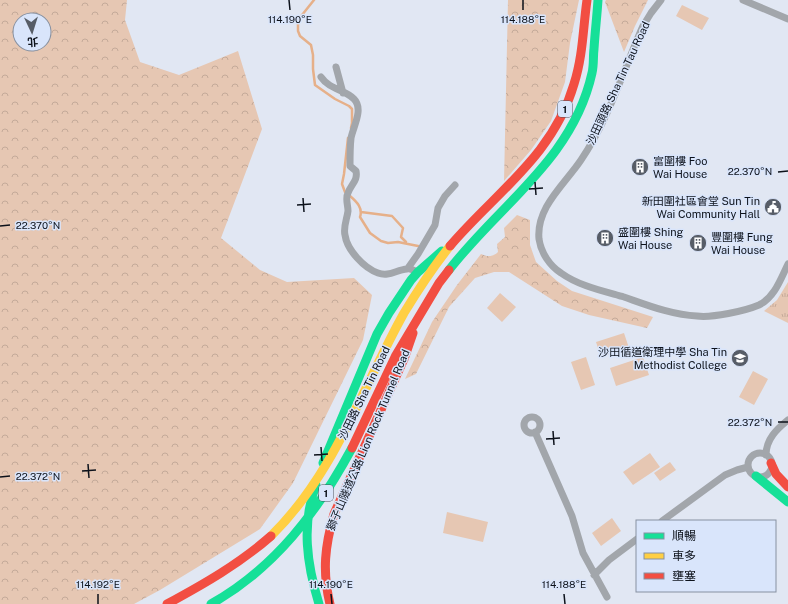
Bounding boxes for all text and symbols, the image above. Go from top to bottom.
north arrow [12,12,52,52]
text: 114.190°E [268,13,312,25]
text: 114.188°E [501,13,545,25]
street label: 沙田頭路 Sha Tin Tau Road [584,19,652,147]
text: 北 [27,36,39,48]
road number: 1 [558,101,572,117]
place label: 富圍樓 Foo Wai House [653,155,707,180]
building icon: 富圍樓 Foo Wai House [630,157,650,177]
text: 22.370°N [728,165,772,177]
place label: 新田圍社區會堂 Sun Tin Wai Community Hall [642,195,760,220]
public building icon: 新田圍社區會堂 Sun Tin Wai Community Hall [763,197,783,217]
text: 22.370°N [16,219,60,231]
place label: 盛圍樓 Shing Wai House [618,226,684,251]
building icon: 盛圍樓 Shing Wai House [595,228,615,248]
place label: 豐圍樓 Fung Wai House [711,231,773,256]
building icon: 豐圍樓 Fung Wai House [688,233,708,253]
street label: 沙田路 Sha Tin Road [336,344,392,442]
place label: 沙田循道衛理中學 Sha Tin Methodist College [598,346,727,371]
street label: 獅子山隧道公路 Lion Rock Tunnel Road [324,348,412,532]
school or university icon: 沙田循道衛理中學 Sha Tin Methodist College [730,348,750,368]
text: 22.372°N [728,416,772,428]
text: 22.372°N [16,470,60,482]
road number: 1 [319,485,333,501]
legend [636,520,776,592]
text: 順暢 [672,529,696,543]
text: 車多 [672,549,696,563]
text: 壅塞 [672,569,696,583]
text: 114.192°E [76,578,120,590]
text: 114.190°E [309,578,353,590]
text: 114.188°E [542,578,586,590]

